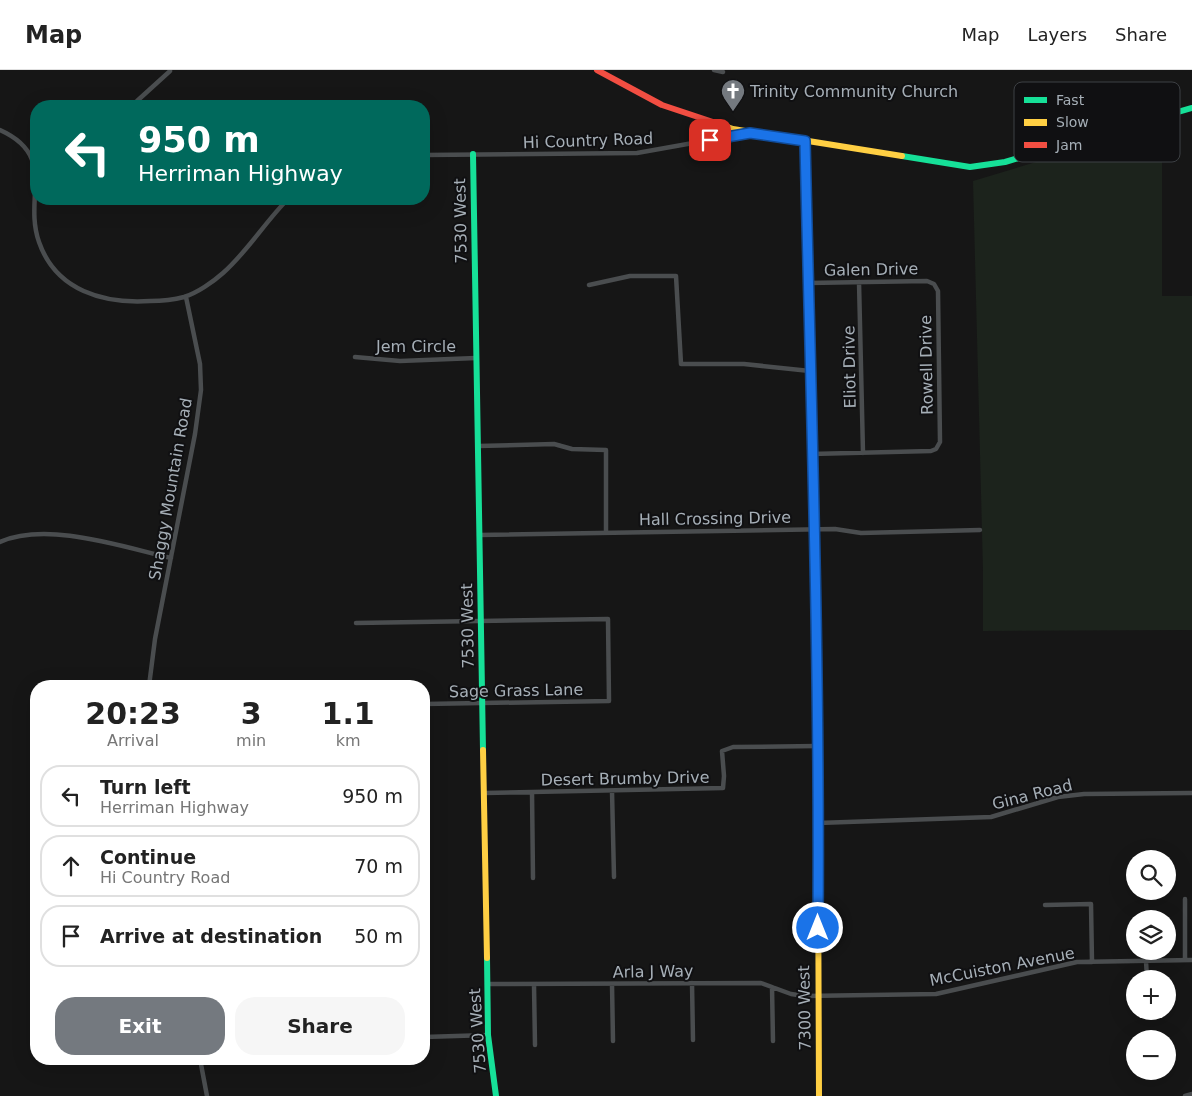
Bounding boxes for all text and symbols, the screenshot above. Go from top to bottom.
text: Map [25,21,82,49]
text: Map [961,24,999,45]
text: Layers [1027,24,1087,45]
text: Share [1115,24,1167,45]
church icon: Trinity Community Church [720,78,746,112]
place label: Trinity Community Church [749,82,958,101]
legend [1014,82,1180,162]
text: Fast [1056,92,1085,108]
text: Slow [1056,114,1089,130]
pin [689,119,731,161]
icon: left [55,120,120,185]
text: 950 m [138,120,260,160]
icon: arrive [696,126,724,154]
street label: Hi Country Road [523,129,653,152]
text: Jam [1055,137,1082,153]
text: Herriman Highway [138,161,343,186]
street label: 7530 West [450,178,471,264]
street label: Galen Drive [824,259,918,280]
street label: Rowell Drive [916,315,937,415]
street label: Eliot Drive [839,325,860,409]
street label: Jem Circle [375,337,456,356]
street label: Shaggy Mountain Road [145,396,196,582]
street label: Hall Crossing Drive [639,508,791,529]
street label: 7530 West [457,583,478,669]
street label: Sage Grass Lane [449,680,583,701]
text: 20:23 [85,696,181,731]
text: 3 [241,696,262,731]
text: 1.1 [322,696,375,731]
text: Arrival [107,731,159,750]
text: min [236,731,266,750]
text: km [336,731,361,750]
street label: Desert Brumby Drive [540,768,710,789]
street label: Gina Road [990,775,1074,814]
text: Turn left [100,776,191,798]
icon: left [57,782,85,810]
text: 950 m [342,785,403,807]
text: Herriman Highway [100,798,249,817]
text: Continue [100,846,196,868]
map controls [1126,850,1176,1080]
button: search [1126,850,1176,900]
icon: ahead [57,852,85,880]
text: 70 m [354,855,403,877]
text: Hi Country Road [100,868,230,887]
position arrow [791,901,843,953]
button: layers [1126,910,1176,960]
icon: arrive [57,922,85,950]
text: Arrive at destination [100,925,322,947]
text: 50 m [354,925,403,947]
street label: McCuiston Avenue [928,943,1076,990]
street label: Arla J Way [612,961,694,982]
street label: 7300 West [794,965,815,1051]
button: + [1126,970,1176,1020]
street label: 7530 West [465,988,490,1074]
button: Exit [55,997,225,1055]
button: Share [235,997,405,1055]
button: − [1126,1030,1176,1080]

